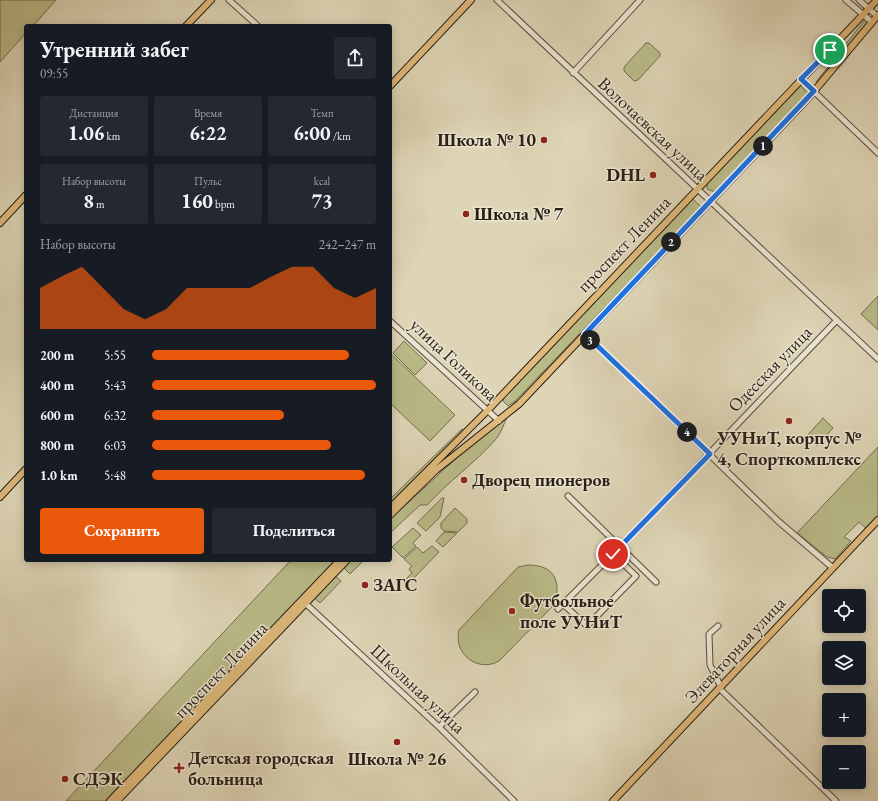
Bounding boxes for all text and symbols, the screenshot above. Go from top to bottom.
pin [813,33,847,67]
text: Утренний забег [40,35,189,64]
button: share [334,37,376,79]
icon: arrive [819,39,841,61]
text: 09:55 [40,65,68,82]
street label: Волочаевская улица [593,72,714,186]
text: Дистанция [69,106,119,120]
text: Время [194,106,222,120]
text: Темп [311,106,333,120]
text: 1.06 [68,120,104,146]
text: 6:22 [189,120,227,146]
text: 6:00 [293,120,331,146]
place label: Школа № 10 [437,128,536,151]
text: km [104,129,120,143]
text: /km [331,129,351,143]
marker: Школа № 10 [539,135,549,145]
pin: 1 [753,136,773,156]
text: 1 [760,139,766,153]
place label: DHL [606,163,645,186]
marker: DHL [648,170,658,180]
text: Набор высоты [62,174,126,188]
text: Пульс [194,174,222,188]
text: kcal [314,174,330,188]
text: 8 [83,188,94,214]
text: 160 [181,188,213,214]
text: 73 [311,188,333,214]
street label: проспект Ленина [572,190,676,297]
text: m [94,197,105,211]
text: bpm [213,197,235,211]
place label: Школа № 7 [474,202,564,225]
marker: Школа № 7 [461,209,471,219]
pin: 2 [661,232,681,252]
text: 2 [668,235,674,249]
text: Набор высоты [40,236,116,253]
text: 242–247 m [319,236,376,253]
street label: улица Голикова [406,313,504,407]
street label: Одесская улица [723,320,817,417]
pin: 3 [580,330,600,350]
text: 3 [587,333,593,347]
text: 200 m [40,347,74,364]
text: 5:55 [104,347,126,364]
text: 400 m [40,377,74,394]
text: 5:43 [104,377,126,394]
text: 600 m [40,407,74,424]
text: 6:32 [104,407,126,424]
marker: УУНиТ, корпус № 4, Спорткомплекс [784,416,794,426]
pin: 4 [677,422,697,442]
text: 4 [684,425,690,439]
place label: УУНиТ, корпус № 4, Спорткомплекс [716,426,861,470]
text: 800 m [40,437,74,454]
text: 6:03 [104,437,126,454]
text: 1.0 km [40,467,78,484]
text: 5:48 [104,467,126,484]
place label: Дворец пионеров [472,468,611,491]
marker: Дворец пионеров [459,475,469,485]
button: Сохранить [40,508,204,554]
button: Поделиться [212,508,376,554]
pin [596,537,630,571]
icon: check [602,543,624,565]
place label: ЗАГС [373,573,417,596]
marker: ЗАГС [360,580,370,590]
place label: Футбольное поле УУНиТ [520,589,623,633]
map controls [822,589,866,789]
button: locate [822,589,866,633]
street label: Элеваторная улица [679,591,791,708]
marker: Футбольное поле УУНиТ [507,606,517,616]
street label: проспект Ленина [169,616,273,723]
street label: Школьная улица [366,639,471,739]
button: layers [822,641,866,685]
button: + [822,693,866,737]
marker: Школа № 26 [392,737,402,747]
button: − [822,745,866,789]
place label: Детская городская больница [188,746,334,790]
place label: Школа № 26 [348,747,447,770]
marker: Детская городская больница [173,762,185,774]
place label: СДЭК [73,767,123,790]
marker: СДЭК [60,774,70,784]

